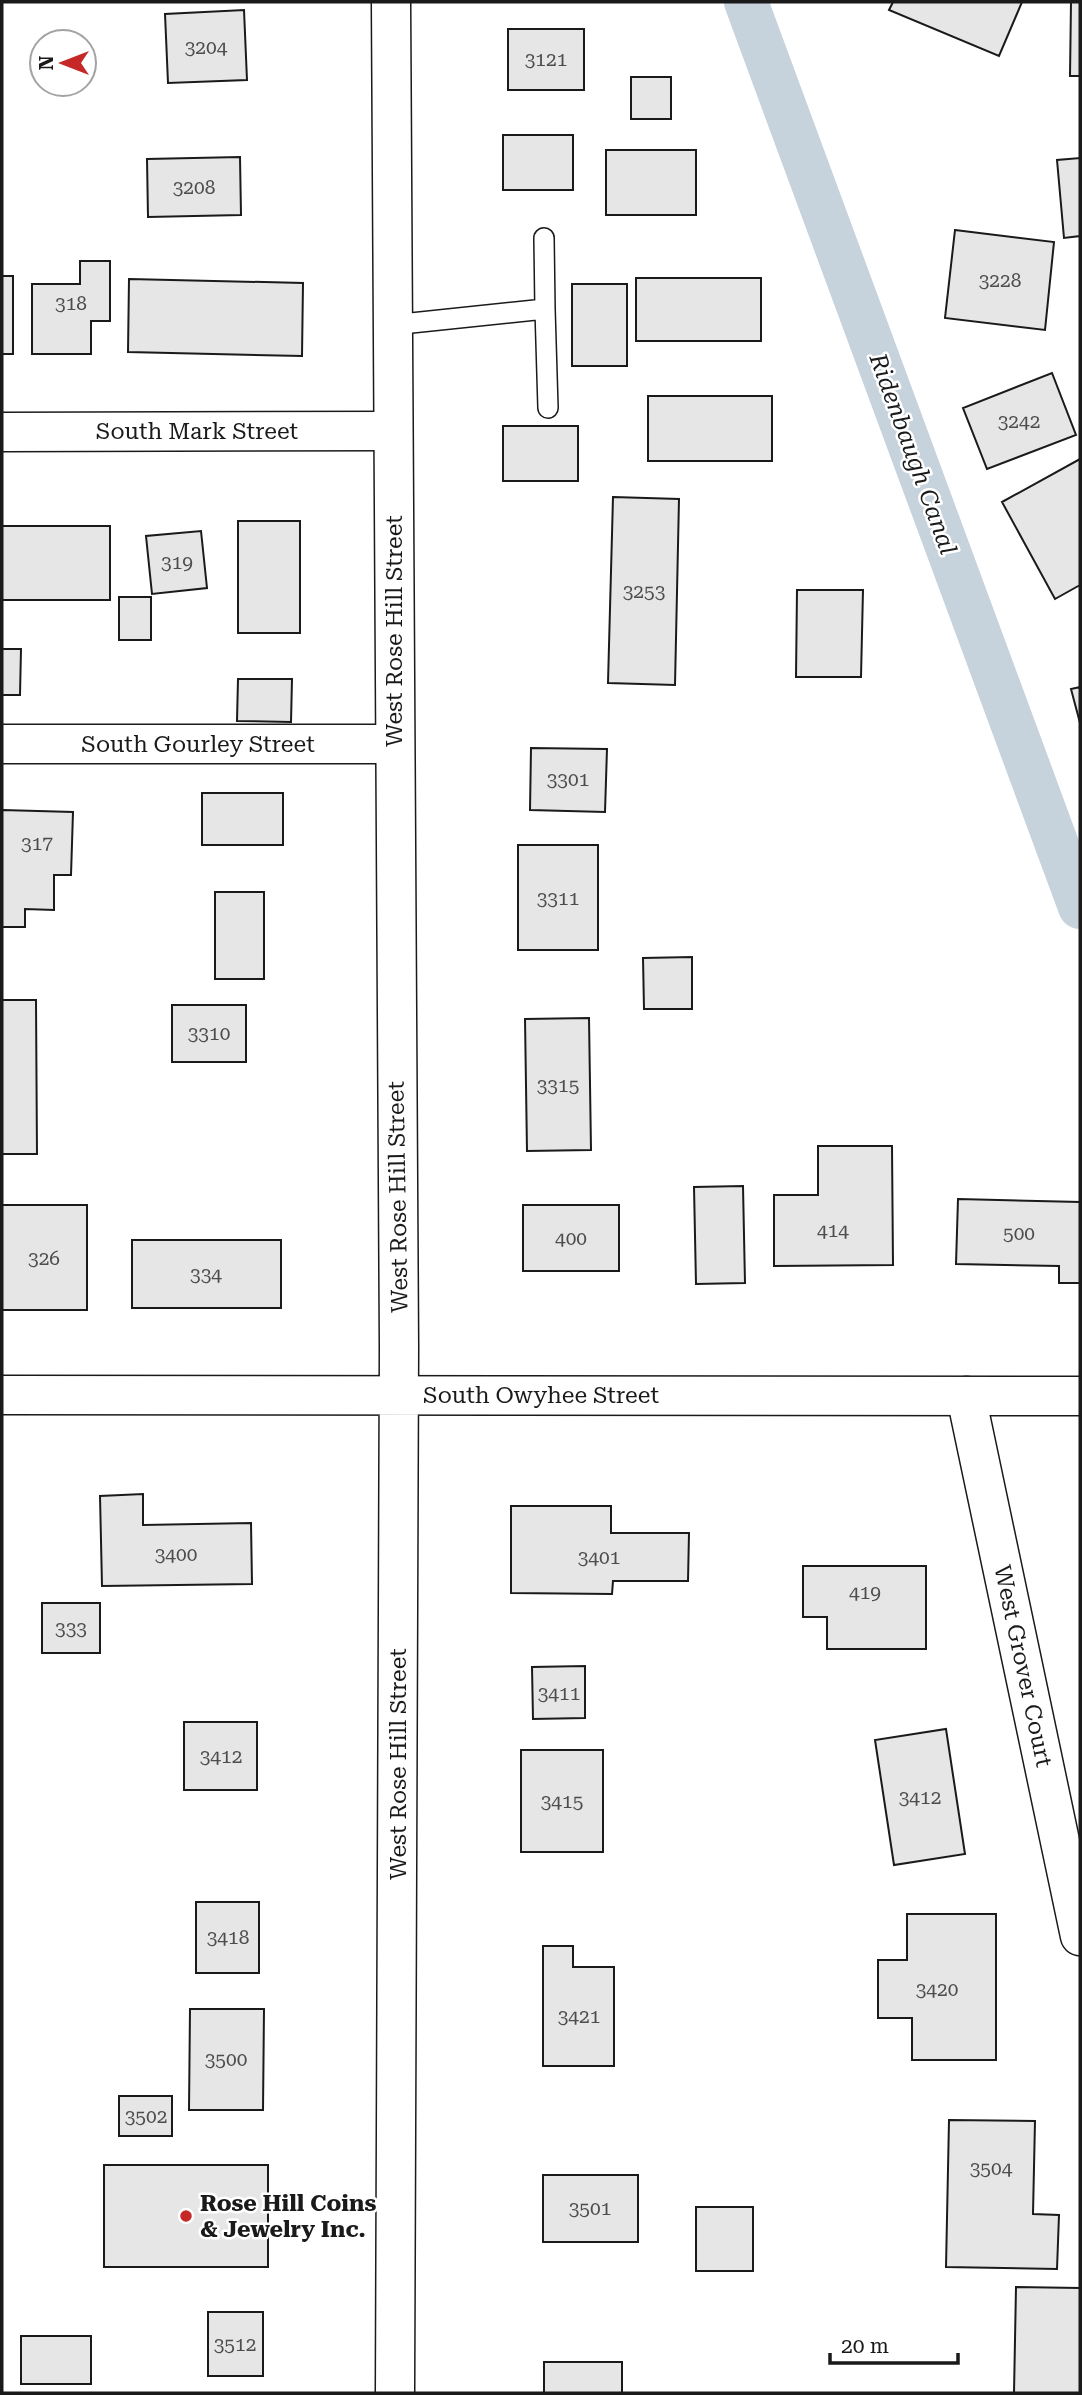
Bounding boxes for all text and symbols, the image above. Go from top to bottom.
north arrow [28,28,98,98]
house number: 3204 [185,36,228,59]
house number: 3121 [525,48,567,71]
text: N [35,55,58,70]
house number: 3208 [173,176,215,199]
house number: 3228 [979,269,1021,292]
house number: 318 [55,292,87,315]
water label: Ridenbaugh Canal [863,349,962,558]
house number: 3242 [998,410,1040,433]
street label: South Mark Street [96,418,299,445]
street label: West Rose Hill Street [381,515,408,747]
house number: 319 [161,551,193,574]
house number: 3253 [623,580,665,603]
street label: South Gourley Street [81,731,315,758]
house number: 3301 [547,768,589,791]
house number: 317 [21,832,53,855]
house number: 3311 [537,887,579,910]
house number: 3310 [188,1022,230,1045]
house number: 3315 [537,1074,579,1097]
street label: West Rose Hill Street [382,1080,414,1313]
house number: 414 [817,1219,849,1242]
house number: 500 [1003,1222,1035,1245]
house number: 400 [555,1227,587,1250]
house number: 326 [28,1247,60,1270]
house number: 334 [190,1263,222,1286]
street label: South Owyhee Street [423,1382,659,1409]
house number: 3400 [155,1543,197,1566]
house number: 3401 [578,1546,620,1569]
street label: West Grover Court [988,1563,1058,1770]
house number: 419 [849,1581,881,1604]
house number: 333 [55,1617,87,1640]
street label: West Rose Hill Street [385,1648,412,1880]
house number: 3411 [538,1682,580,1705]
house number: 3412 [200,1745,242,1768]
house number: 3412 [899,1786,941,1809]
house number: 3415 [541,1790,583,1813]
house number: 3418 [207,1926,249,1949]
house number: 3420 [916,1978,958,2001]
house number: 3421 [558,2005,600,2028]
house number: 3500 [205,2048,247,2071]
house number: 3502 [125,2105,167,2128]
house number: 3504 [970,2157,1013,2180]
place label: Rose Hill Coins & Jewelry Inc. [200,2190,376,2243]
house number: 3501 [569,2197,611,2220]
marker: Rose Hill Coins & Jewelry Inc. [178,2208,194,2224]
scale bar [830,2322,958,2366]
house number: 3512 [214,2333,256,2356]
text: 20 m [841,2334,889,2358]

